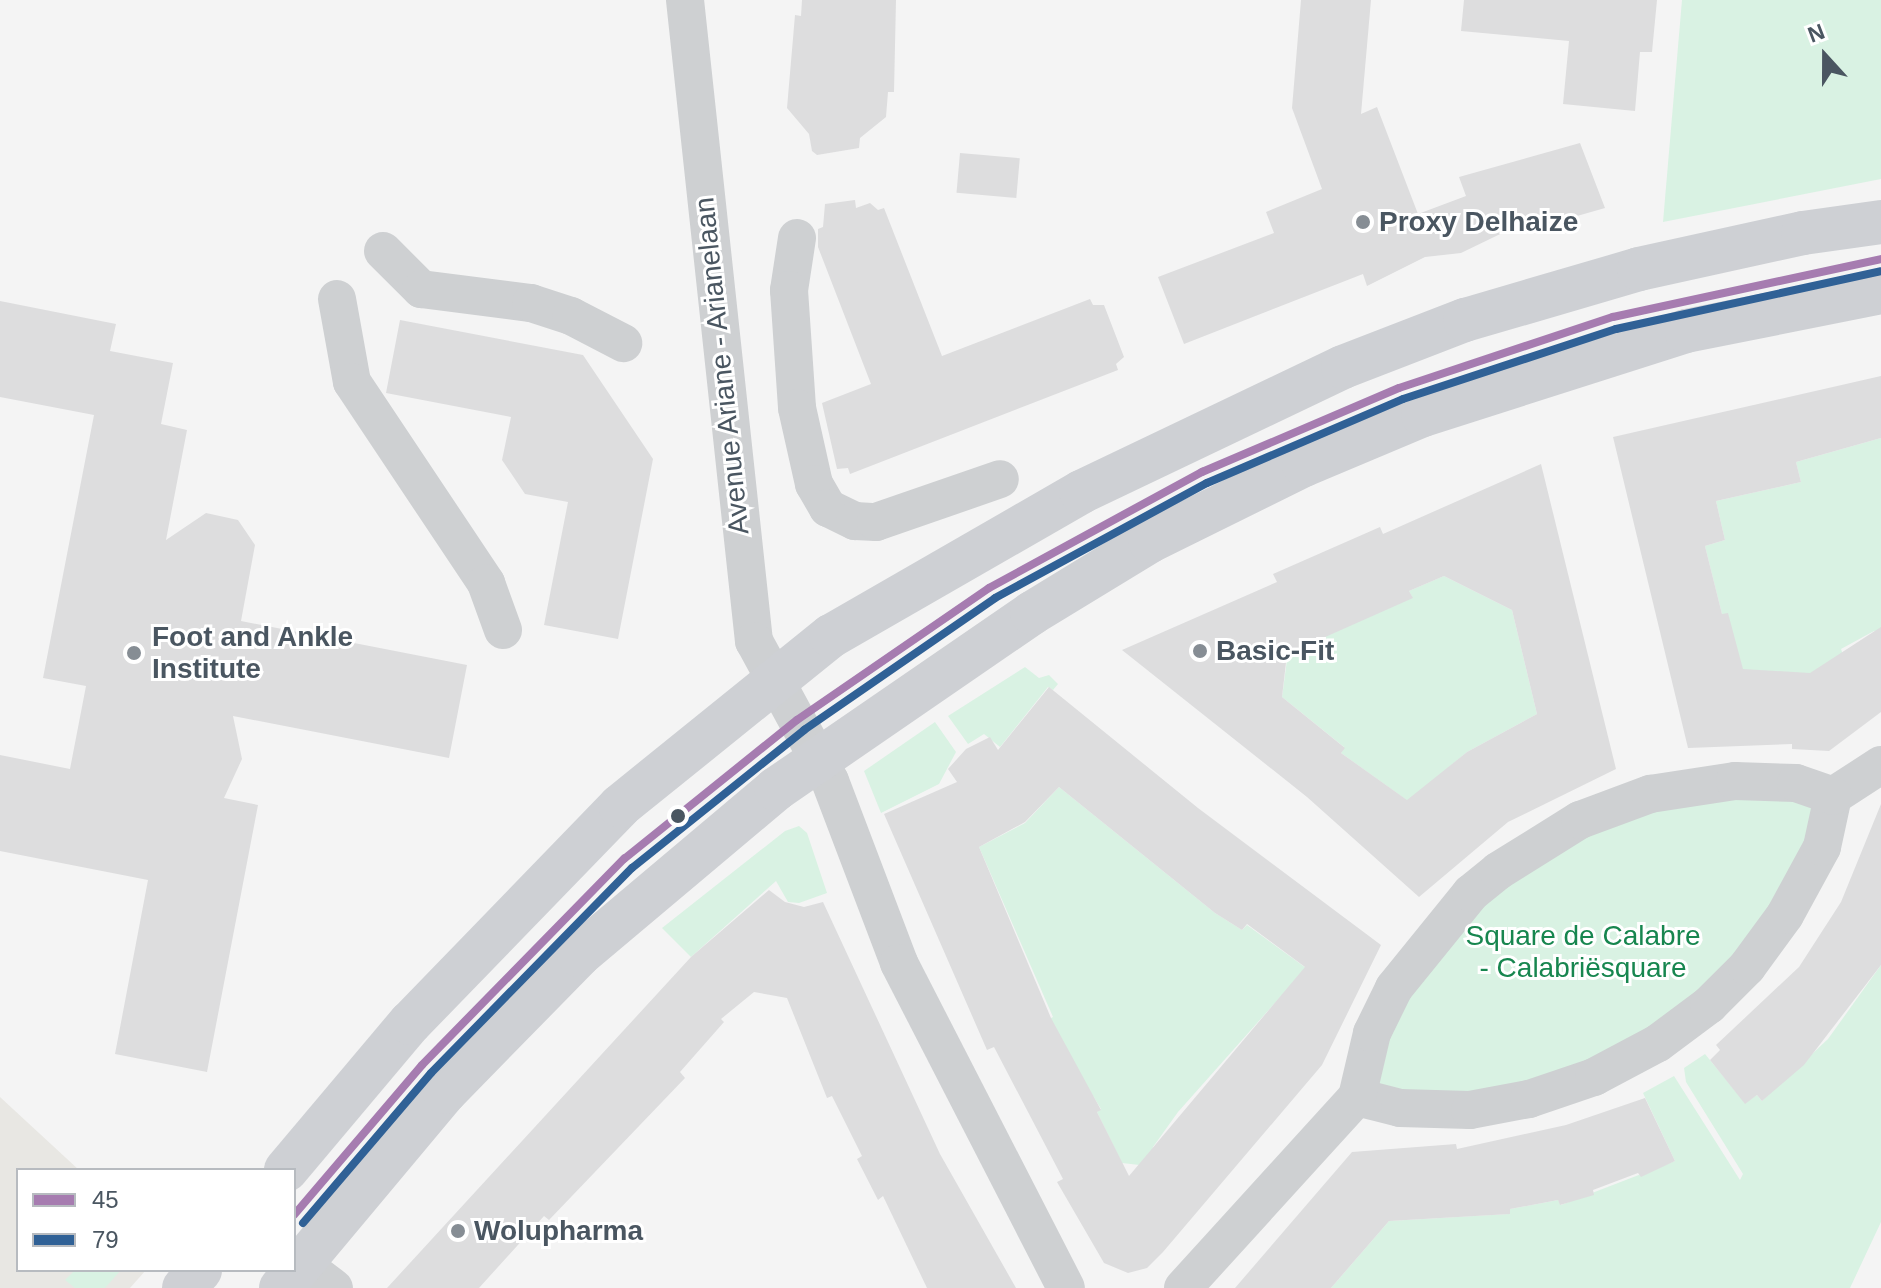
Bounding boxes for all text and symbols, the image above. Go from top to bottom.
north arrow [1785,16,1865,96]
text: N [1804,19,1828,48]
street label: Avenue Ariane - Arianelaan [687,194,757,538]
place label: Proxy Delhaize [1379,205,1578,239]
marker: Proxy Delhaize [1354,213,1372,231]
place label: Foot and Ankle Institute [152,620,354,686]
place label: Basic-Fit [1216,634,1334,668]
marker: Foot and Ankle Institute [123,642,145,664]
marker: Basic-Fit [1191,642,1209,660]
unlabelled marker [670,808,686,824]
park label: Square de Calabre - Calabriësquare [1465,919,1701,985]
legend [16,1168,296,1272]
text: 45 [92,1186,119,1213]
place label: Wolupharma [474,1214,643,1248]
marker: Wolupharma [449,1222,467,1240]
text: 79 [92,1226,119,1253]

